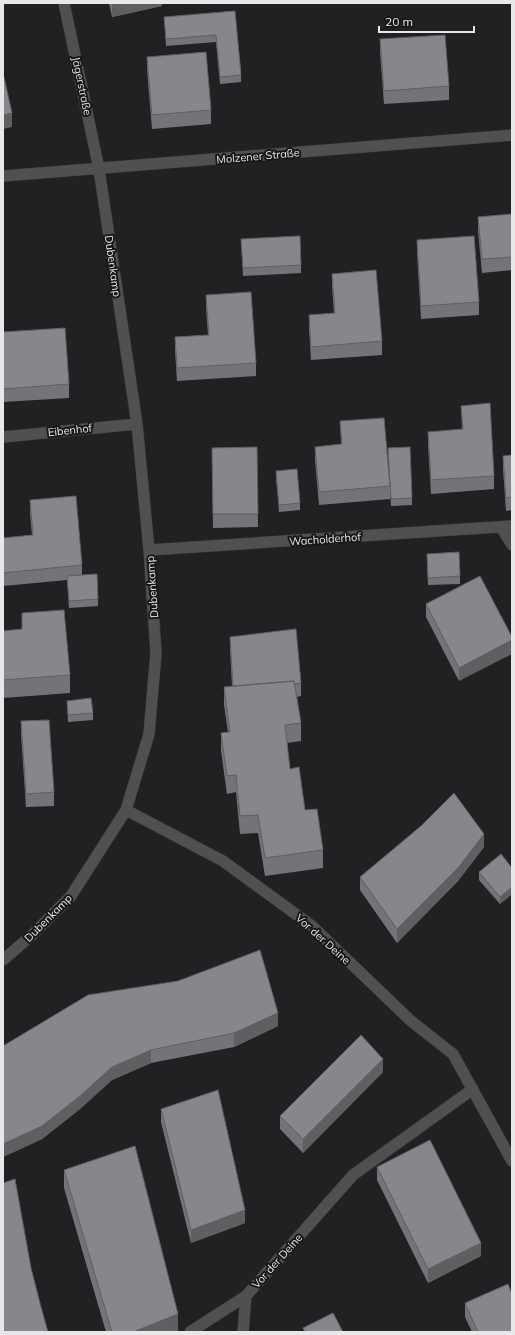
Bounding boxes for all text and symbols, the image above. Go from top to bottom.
scale bar [379,8,474,34]
text: 20 m [385,14,413,29]
street label: Jägerstraße [69,55,95,117]
street label: Molzener Straße [216,145,300,167]
street label: Dubenkamp [102,234,124,298]
street label: Eibenhof [47,421,93,439]
street label: Wacholderhof [289,529,362,548]
street label: Dubenkamp [143,555,161,618]
street label: Dubenkamp [21,891,75,945]
street label: Vor der Deine [293,911,353,967]
street label: Vor der Deine [249,1231,305,1291]

